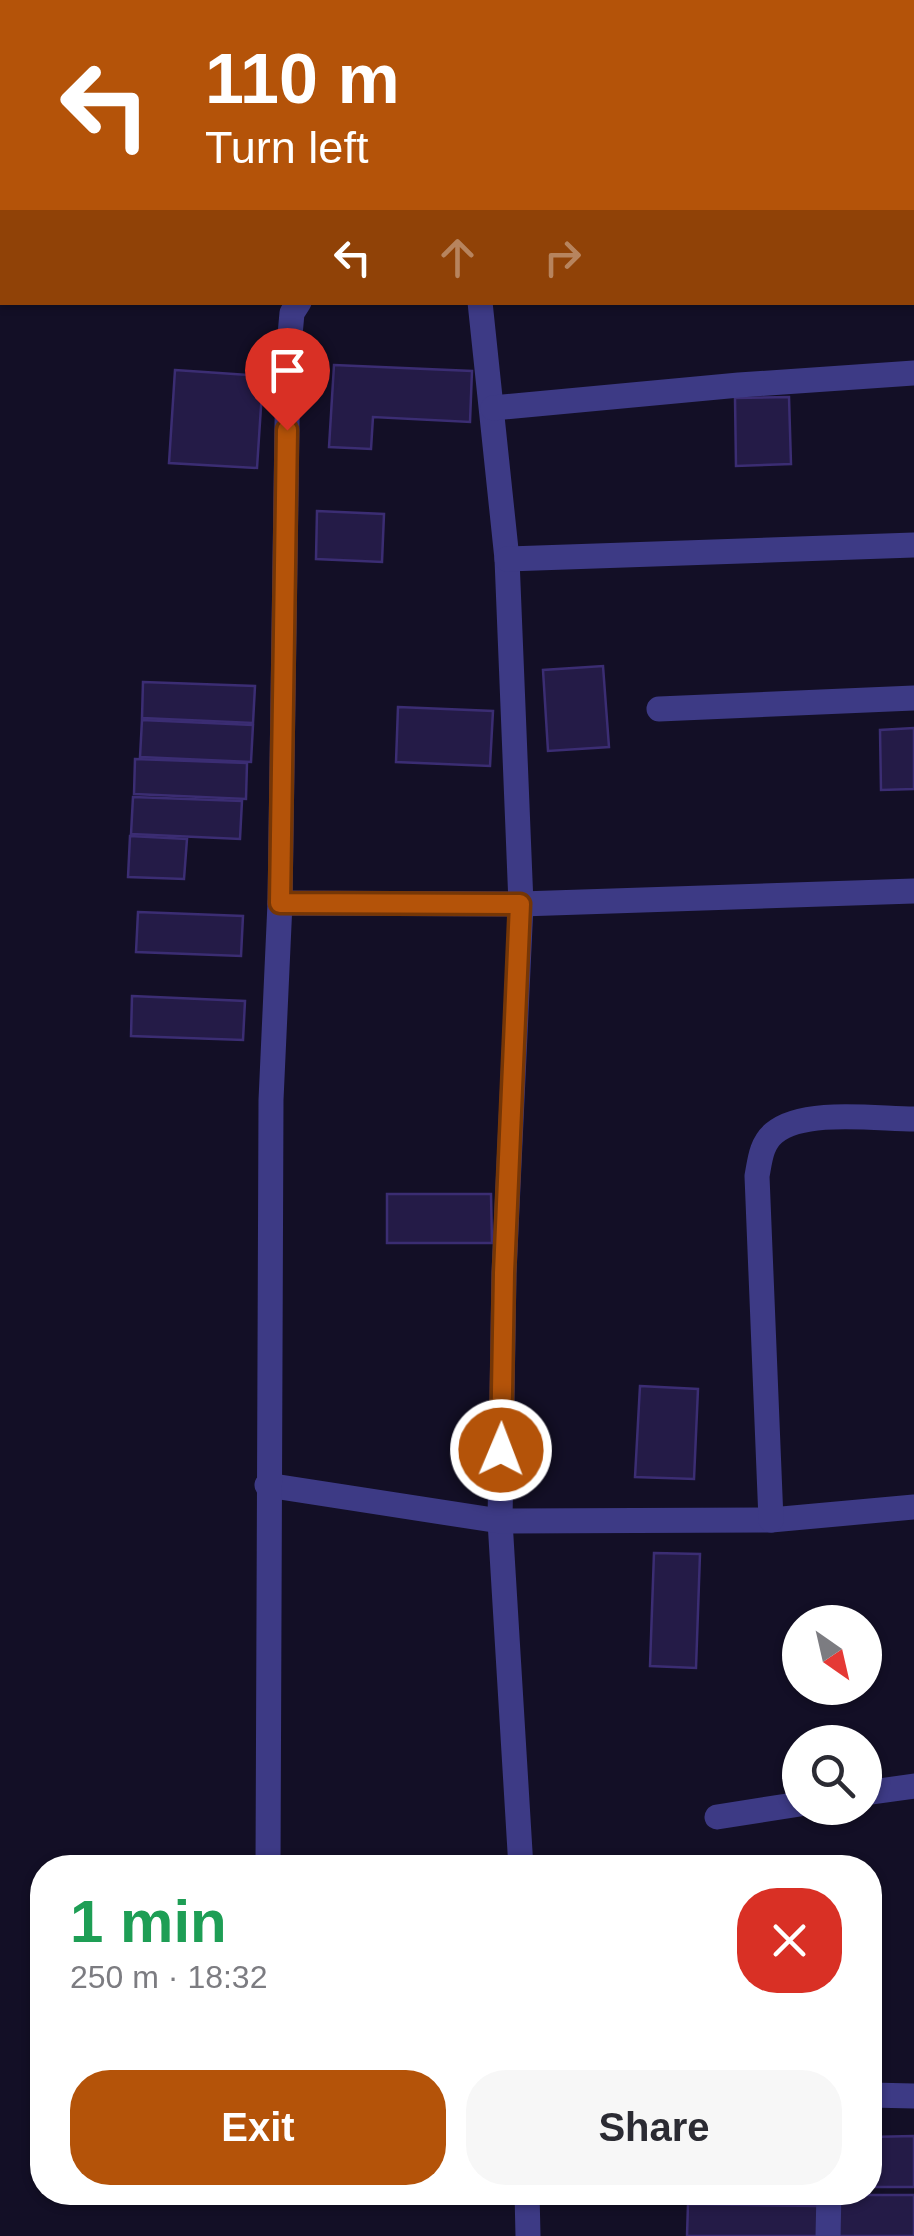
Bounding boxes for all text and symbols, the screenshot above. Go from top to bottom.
icon: left [40,40,170,170]
text: 110 m [205,40,400,118]
text: Turn left [205,122,368,173]
icon: left [325,230,380,285]
icon: ahead [430,230,485,285]
icon: right [535,230,590,285]
pin [245,328,330,431]
icon: arrive [260,343,315,398]
position arrow [449,1398,553,1502]
north arrow [782,1605,882,1705]
map controls [782,1605,882,1825]
button: search [782,1725,882,1825]
text: 1 min [70,1888,227,1955]
button: close [737,1888,842,1993]
text: 250 m · 18:32 [70,1959,267,1995]
button: Exit [70,2070,446,2185]
button: Share [466,2070,842,2185]

